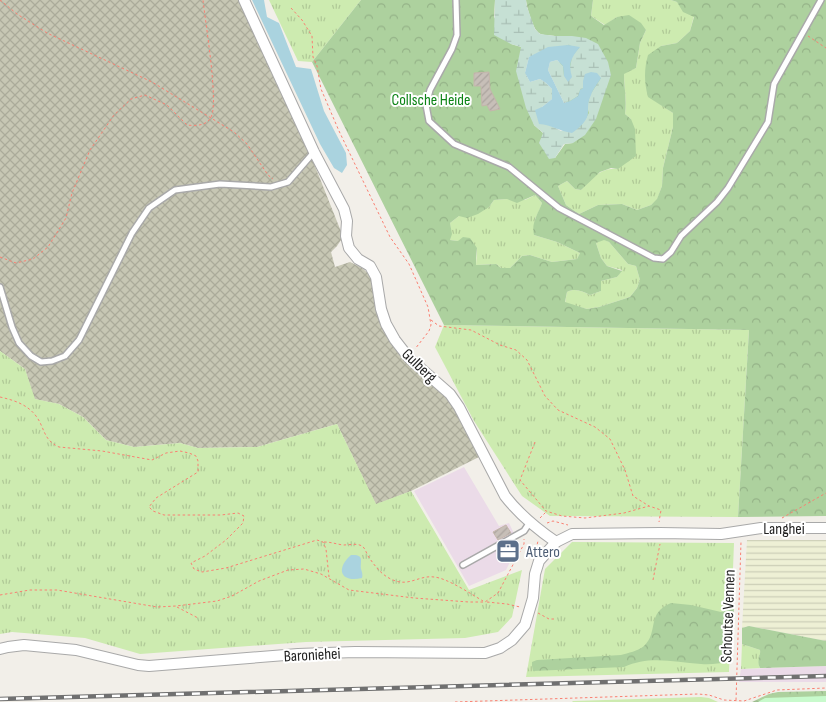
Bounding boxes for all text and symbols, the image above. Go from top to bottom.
park label: Collsche Heide [392,91,470,110]
street label: Gulberg [398,345,440,387]
street label: Langhei [763,520,805,539]
office icon: Attero [495,538,521,564]
place label: Attero [525,543,560,562]
street label: Schoutse Vennen [717,569,740,663]
street label: Baroniehei [283,645,341,666]

